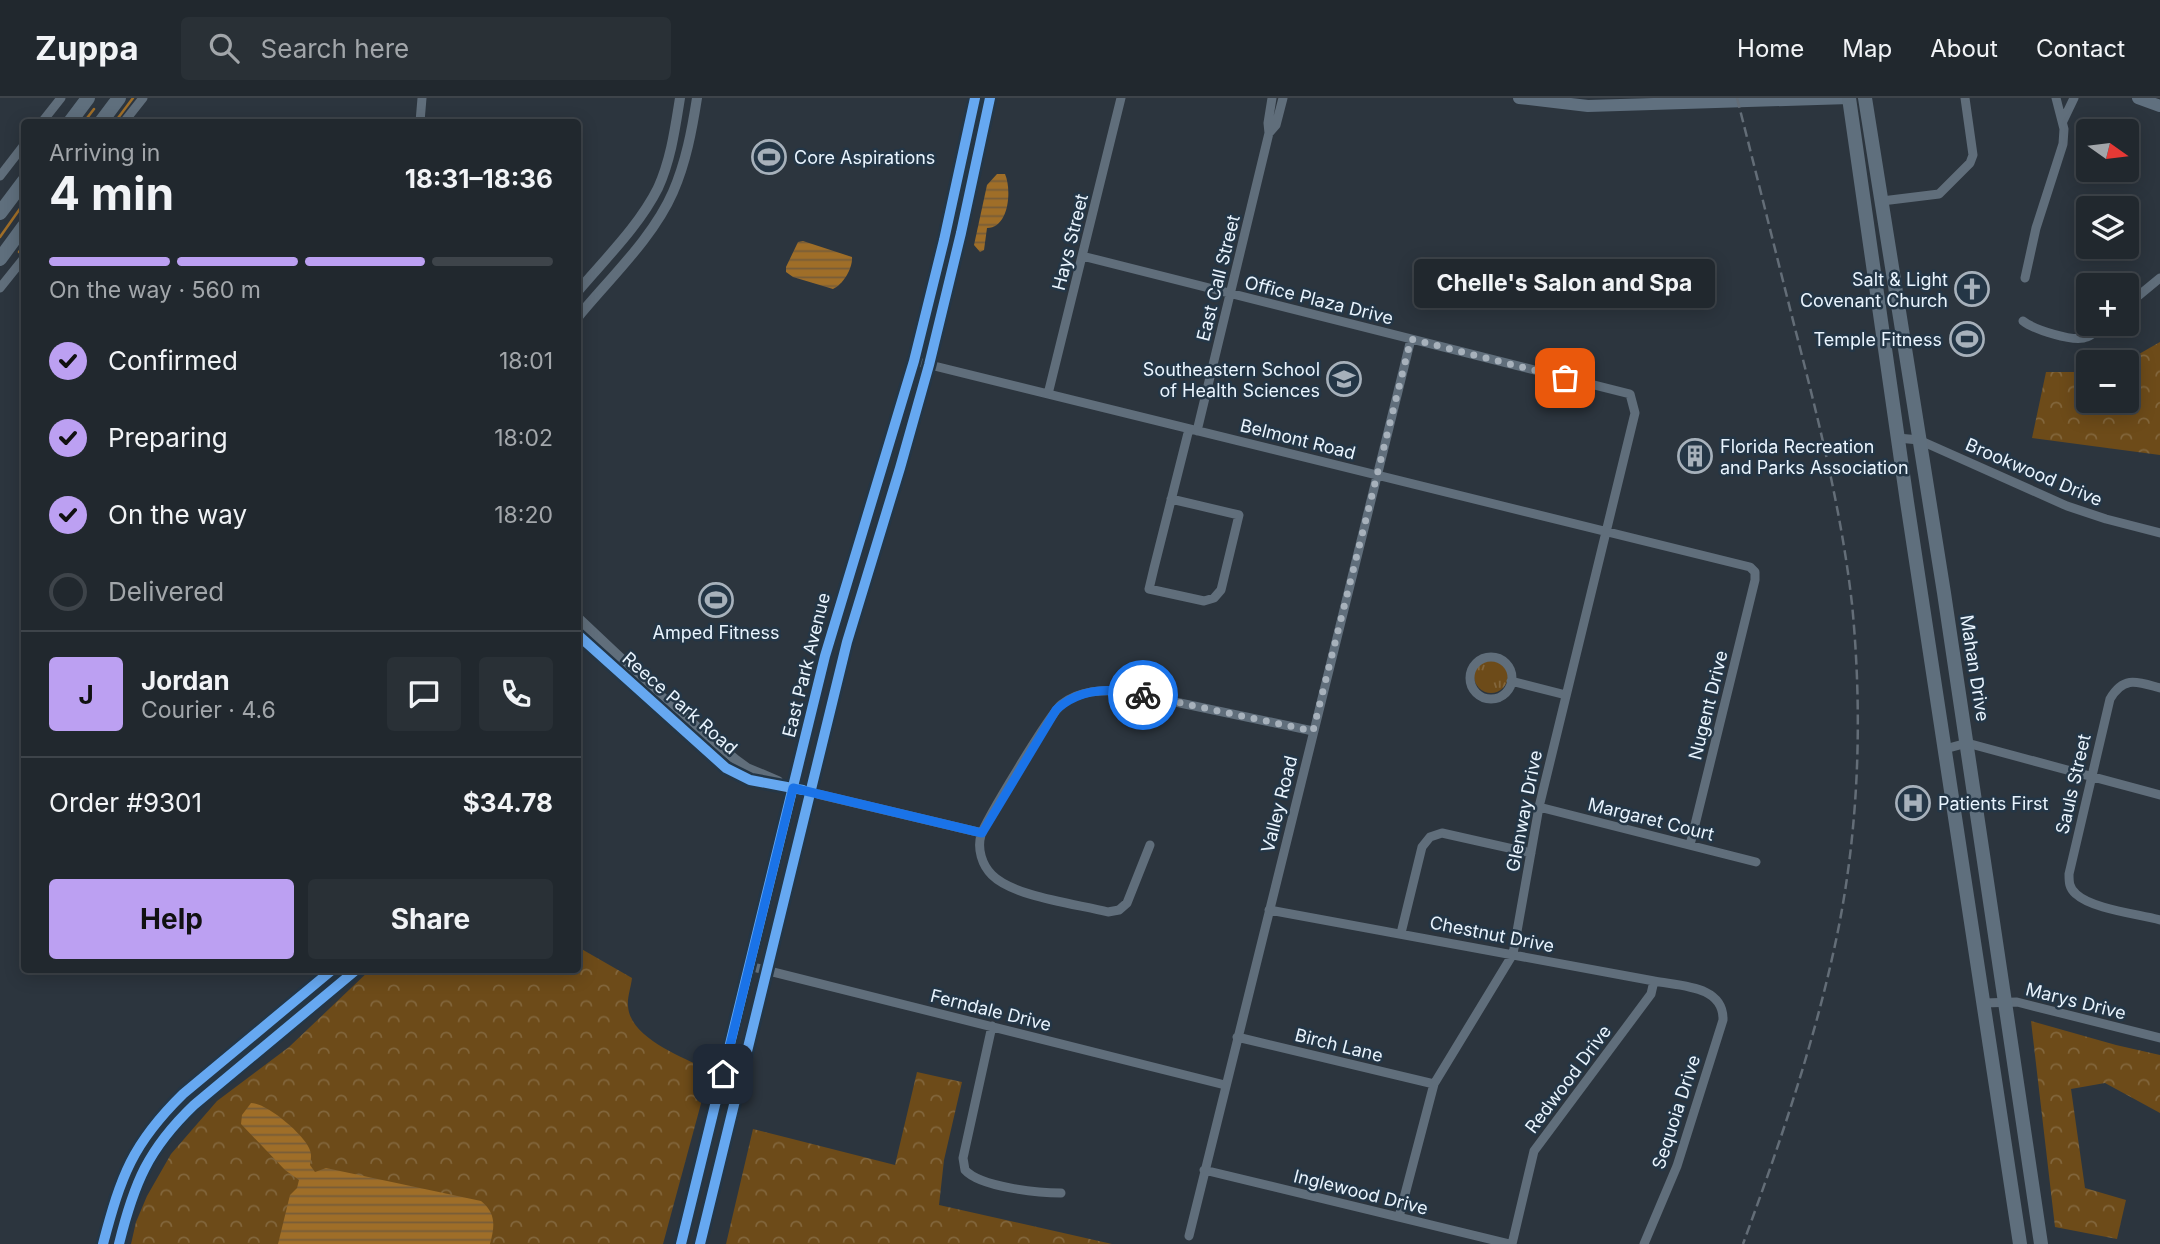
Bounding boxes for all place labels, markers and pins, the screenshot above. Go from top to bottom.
sports icon: Core Aspirations [750,138,788,176]
place label: Core Aspirations [794,147,935,168]
callout: Chelle's Salon and Spa [1414,259,1716,308]
place label: Salt & Light Covenant Church [1800,269,1948,311]
church icon: Salt & Light Covenant Church [1953,270,1991,308]
sports icon: Temple Fitness [1948,320,1986,358]
place label: Temple Fitness [1814,329,1942,350]
pin [1535,348,1595,408]
place label: Southeastern School of Health Sciences [1143,359,1320,401]
school or university icon: Southeastern School of Health Sciences [1325,360,1363,398]
place label: Florida Recreation and Parks Association [1720,436,1909,478]
building icon: Florida Recreation and Parks Association [1676,437,1714,475]
sports icon: Amped Fitness [697,581,735,619]
place label: Amped Fitness [653,622,779,643]
hospital icon: Patients First [1894,784,1932,822]
place label: Patients First [1938,793,2049,814]
pin [693,1044,753,1104]

